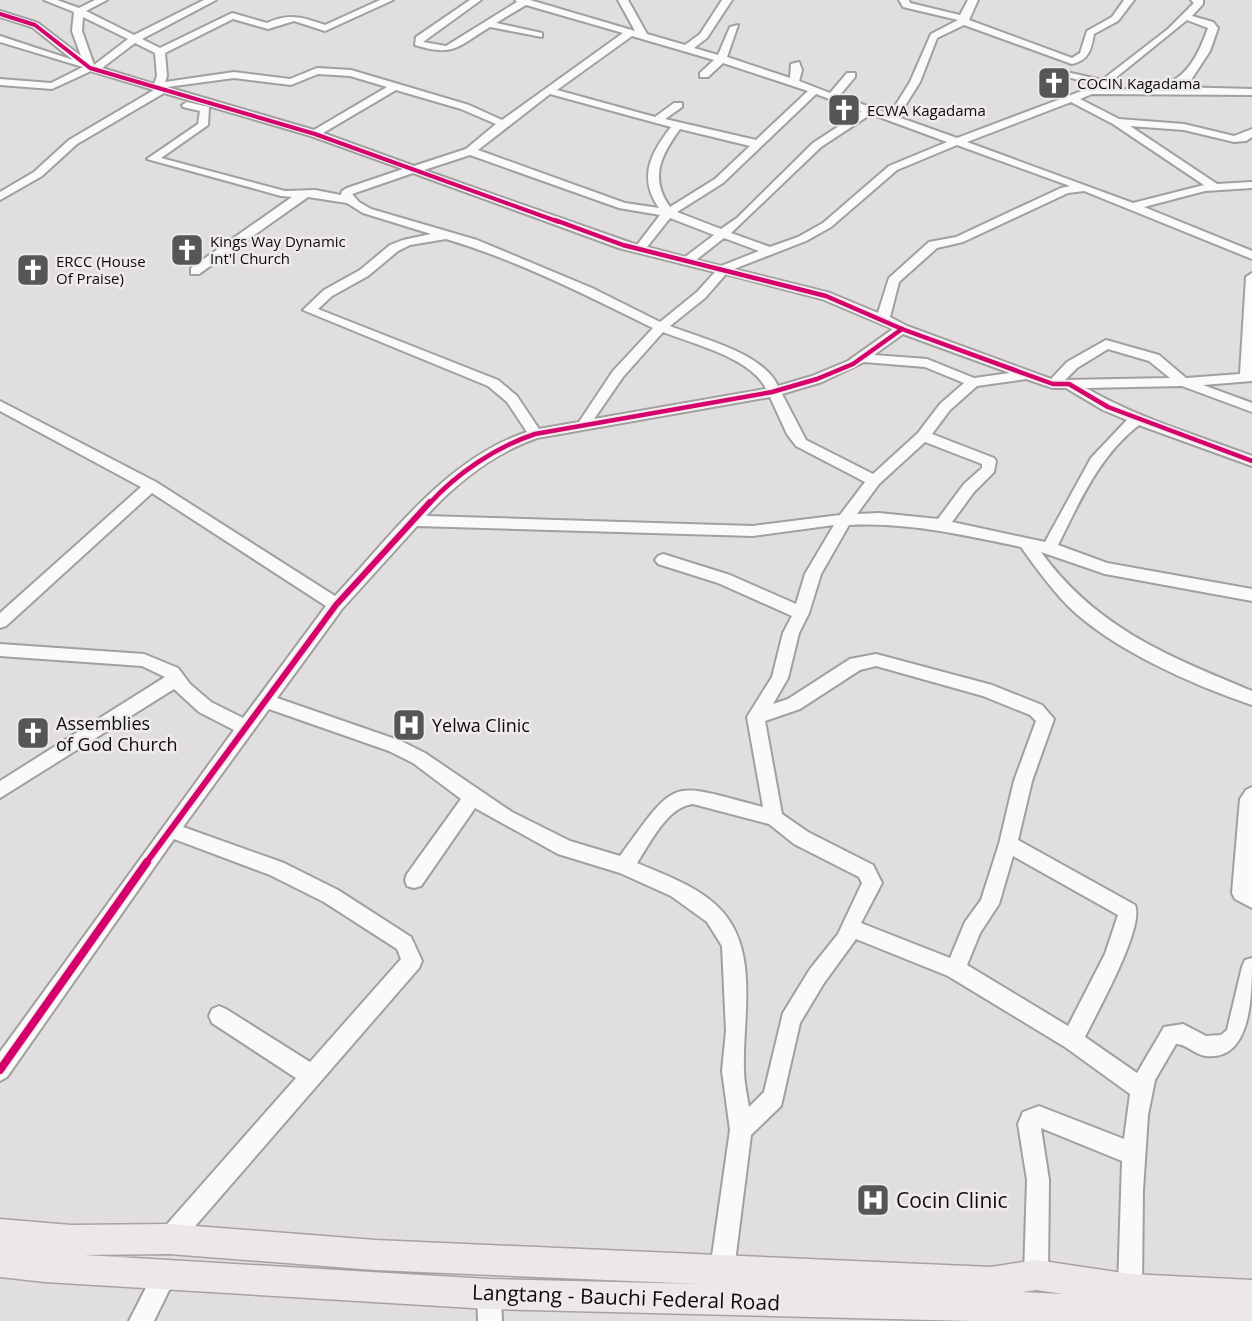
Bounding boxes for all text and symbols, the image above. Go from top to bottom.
church icon: COCIN Kagadama [1036,65,1072,101]
place label: COCIN Kagadama [1077,73,1201,93]
church icon: ECWA Kagadama [826,92,862,128]
place label: ECWA Kagadama [867,100,986,120]
place label: Kings Way Dynamic Int'l Church [210,231,346,268]
church icon: Kings Way Dynamic Int'l Church [169,232,205,268]
place label: ERCC (House Of Praise) [56,251,146,288]
church icon: ERCC (House Of Praise) [15,252,51,288]
hospital icon: Yelwa Clinic [391,707,427,743]
place label: Assemblies of God Church [56,711,178,756]
place label: Yelwa Clinic [432,713,530,737]
church icon: Assemblies of God Church [15,715,51,751]
hospital icon: Cocin Clinic [855,1182,891,1218]
place label: Cocin Clinic [896,1186,1008,1214]
street label: Langtang - Bauchi Federal Road [471,1278,781,1316]

